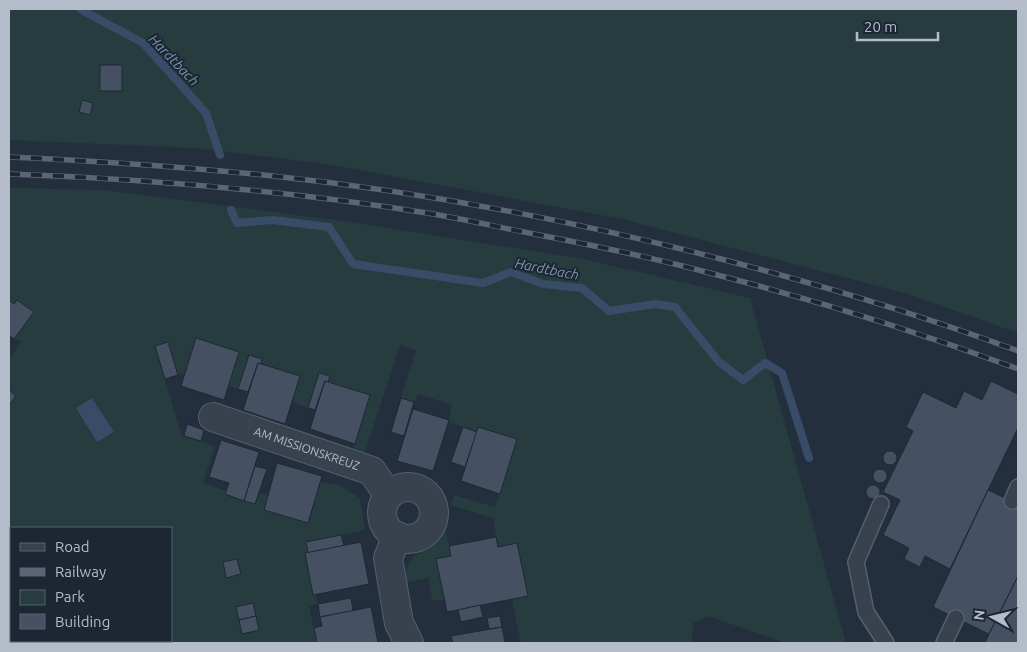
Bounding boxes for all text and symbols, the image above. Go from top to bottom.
scale bar [857,10,938,42]
text: 20 m [864,18,897,35]
water label: Hardtbach [146,31,202,89]
water label: Hardtbach [514,255,580,283]
street label: AM MISSIONSKREUZ [252,424,362,472]
legend [10,527,172,642]
text: Road [55,538,90,555]
text: Railway [55,563,106,580]
text: Park [55,588,85,605]
north arrow [967,592,1017,642]
text: N [970,609,988,621]
text: Building [55,613,110,630]

